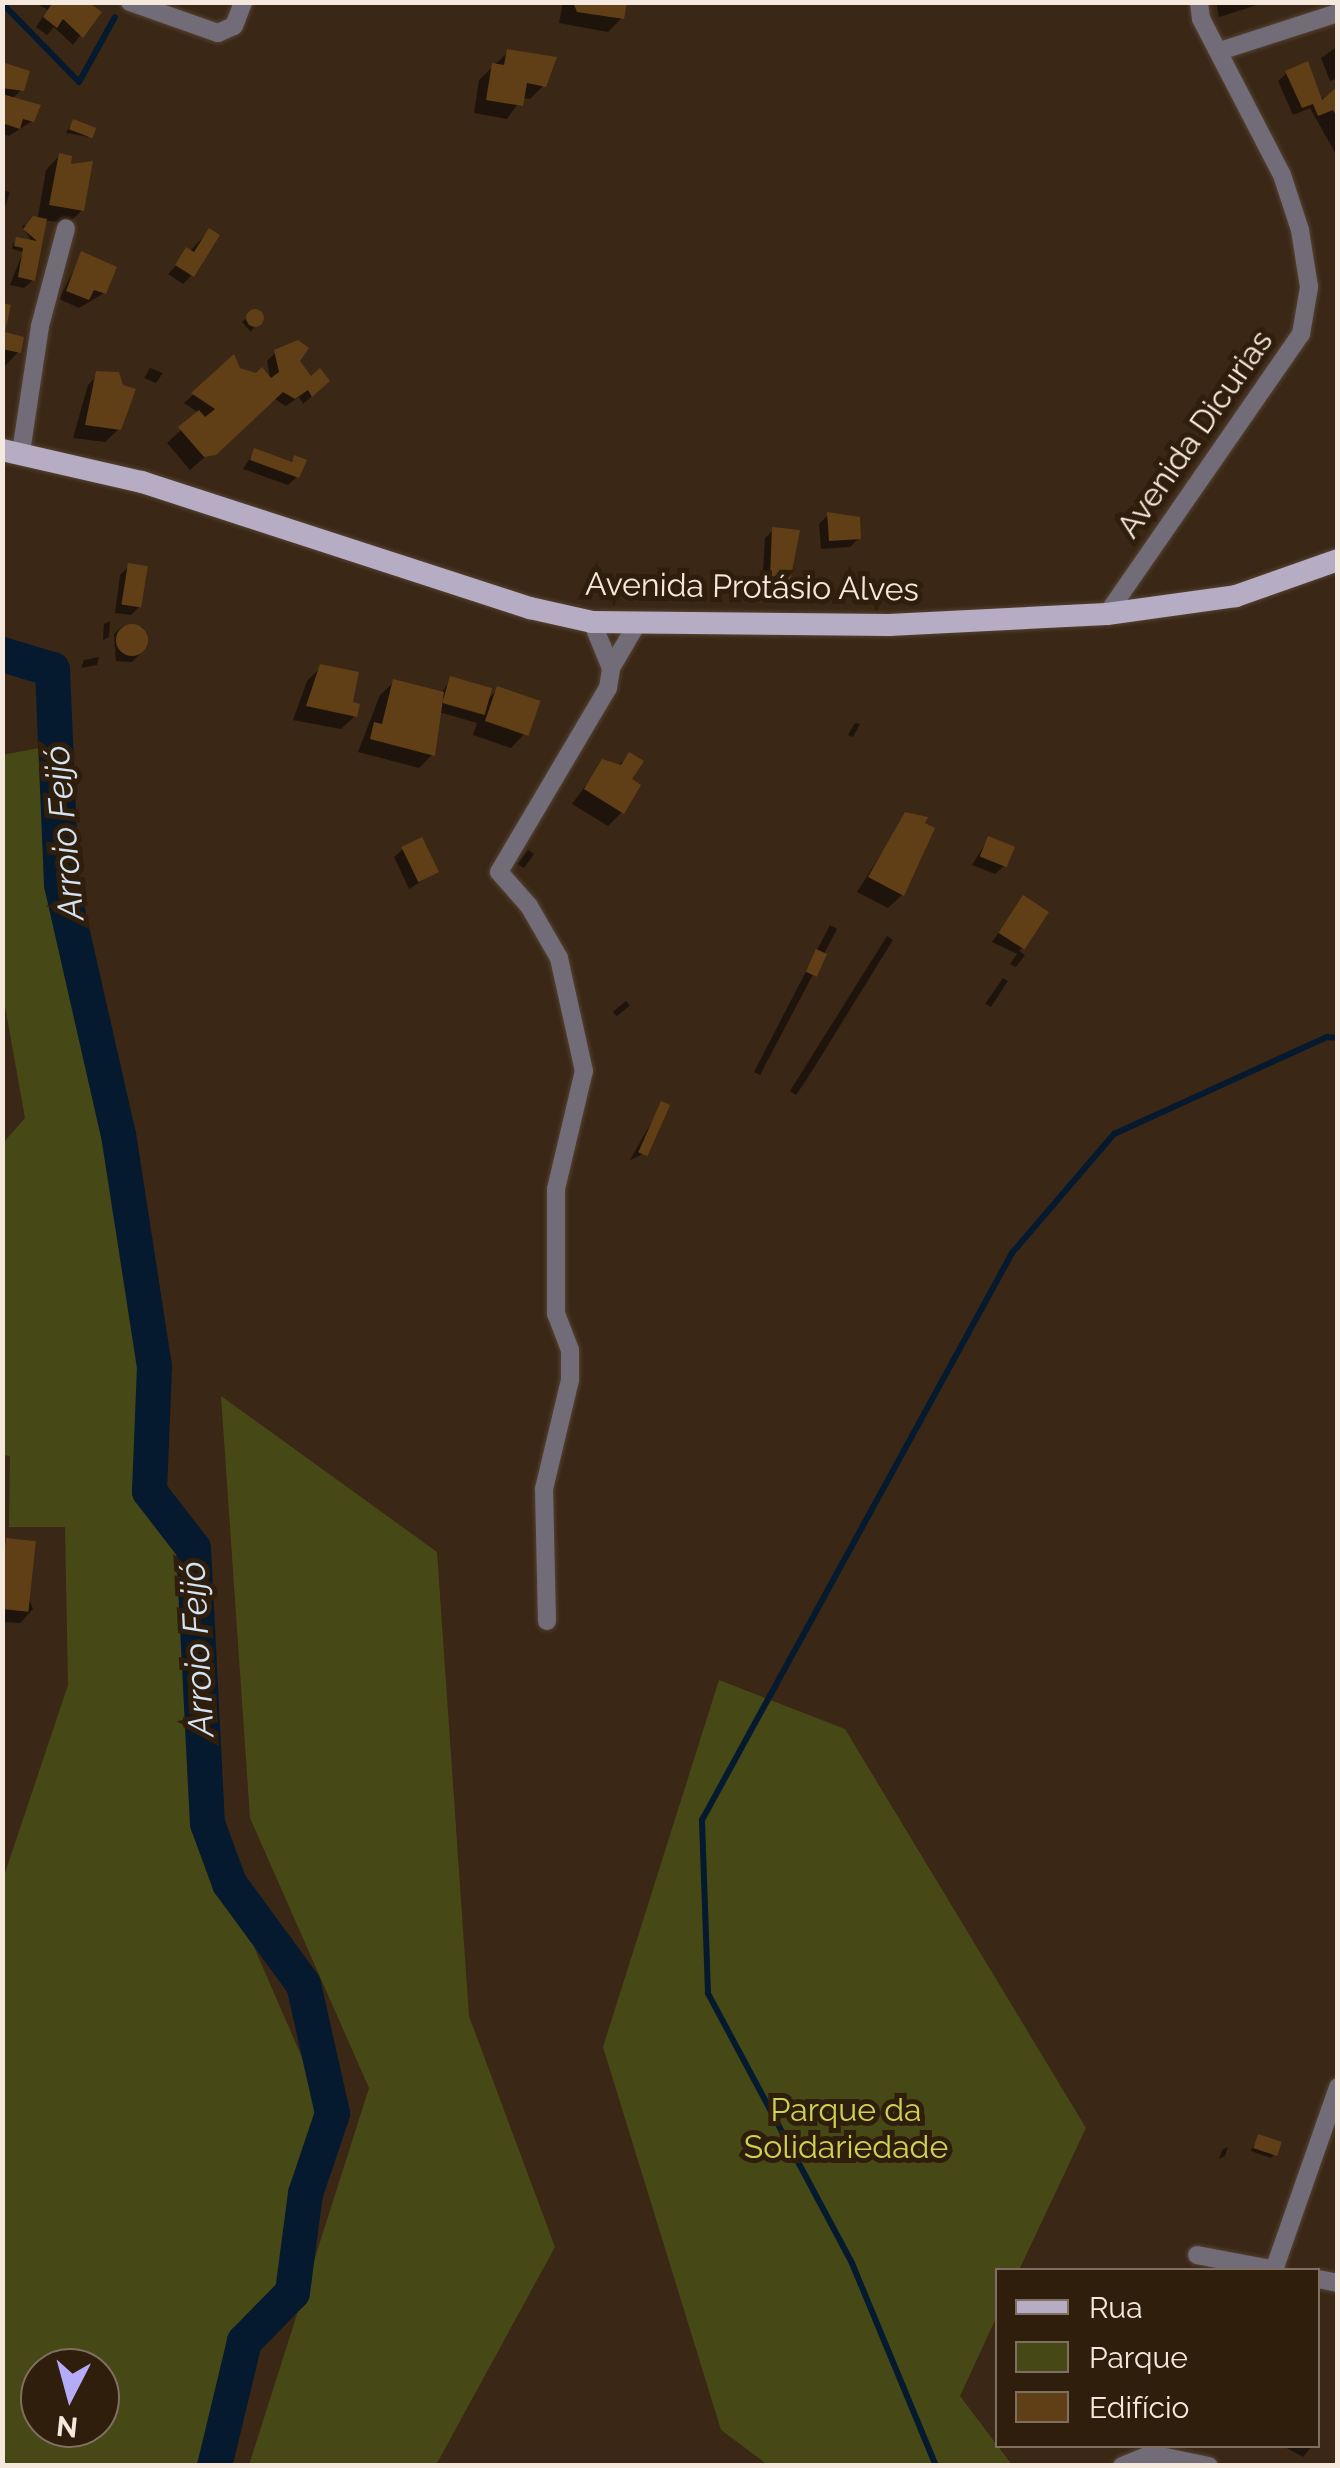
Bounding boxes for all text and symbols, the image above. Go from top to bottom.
street label: Avenida Dicurias [1109,323,1281,545]
street label: Avenida Protásio Alves [584,565,920,609]
water label: Arroio Feijó [35,744,93,922]
water label: Arroio Feijó [171,1560,223,1738]
park label: Parque da Solidariedade [744,2092,948,2167]
legend [995,2268,1320,2448]
text: Rua [1089,2290,1143,2325]
text: Parque [1089,2340,1188,2375]
north arrow [20,2348,120,2448]
text: Edifício [1089,2390,1189,2425]
text: N [55,2409,79,2444]

